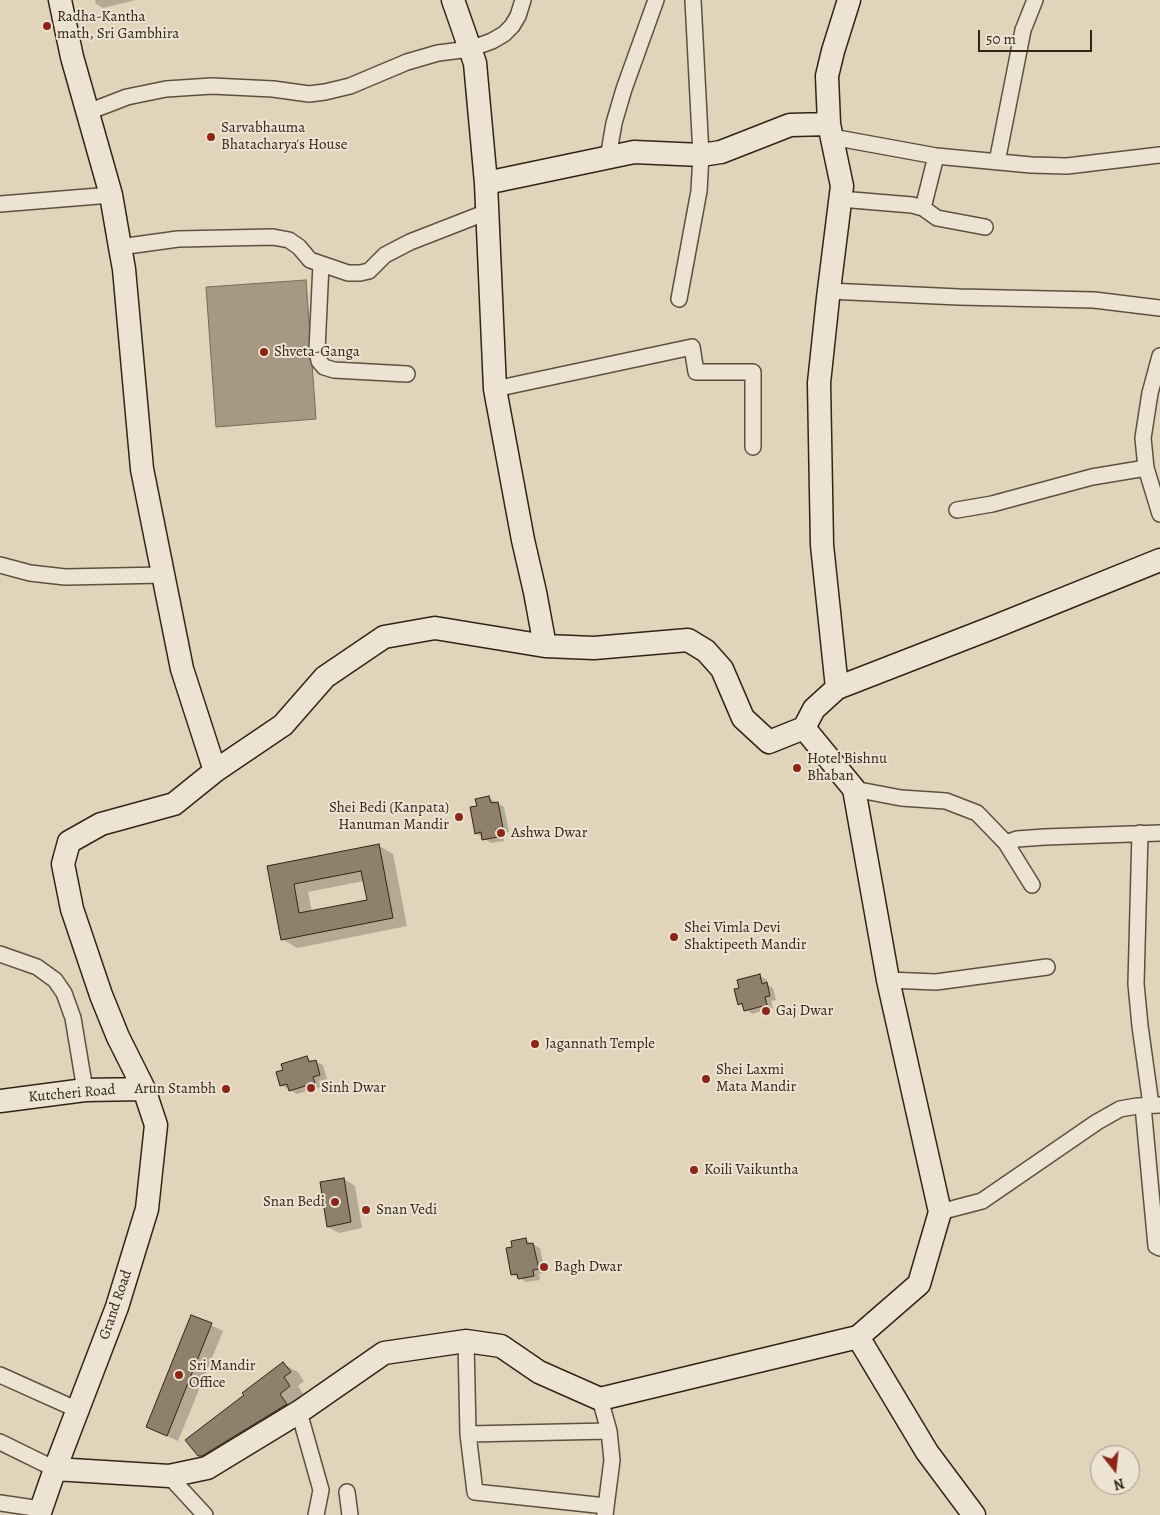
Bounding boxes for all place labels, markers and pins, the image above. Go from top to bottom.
place label: Radha-Kantha math, Sri Gambhira [57,8,179,43]
marker: Radha-Kantha math, Sri Gambhira [41,20,53,32]
place label: Sarvabhauma Bhatacharya's House [221,119,347,154]
marker: Sarvabhauma Bhatacharya's House [205,131,217,143]
place label: Shveta-Ganga [274,343,360,361]
marker: Shveta-Ganga [258,346,270,358]
place label: Hotel Bishnu Bhaban [807,750,887,785]
marker: Hotel Bishnu Bhaban [791,762,803,774]
place label: Shei Bedi (Kanpata) Hanuman Mandir [329,799,449,834]
marker: Shei Bedi (Kanpata) Hanuman Mandir [453,811,465,823]
place label: Ashwa Dwar [511,824,588,842]
marker: Ashwa Dwar [495,827,507,839]
place label: Shei Vimla Devi Shaktipeeth Mandir [684,919,807,954]
marker: Shei Vimla Devi Shaktipeeth Mandir [668,931,680,943]
place label: Gaj Dwar [776,1002,833,1020]
marker: Gaj Dwar [760,1005,772,1017]
place label: Jagannath Temple [545,1035,655,1053]
marker: Jagannath Temple [529,1038,541,1050]
place label: Shei Laxmi Mata Mandir [716,1061,796,1096]
marker: Shei Laxmi Mata Mandir [700,1073,712,1085]
place label: Sinh Dwar [321,1079,386,1097]
place label: Arun Stambh [134,1080,216,1098]
marker: Sinh Dwar [305,1082,317,1094]
marker: Arun Stambh [220,1083,232,1095]
place label: Koili Vaikuntha [704,1161,798,1179]
marker: Koili Vaikuntha [688,1164,700,1176]
place label: Snan Bedi [263,1193,325,1211]
marker: Snan Bedi [329,1196,341,1208]
place label: Snan Vedi [376,1201,437,1219]
marker: Snan Vedi [360,1204,372,1216]
place label: Bagh Dwar [554,1258,622,1276]
marker: Bagh Dwar [538,1261,550,1273]
place label: Sri Mandir Office [189,1357,256,1392]
marker: Sri Mandir Office [173,1369,185,1381]

